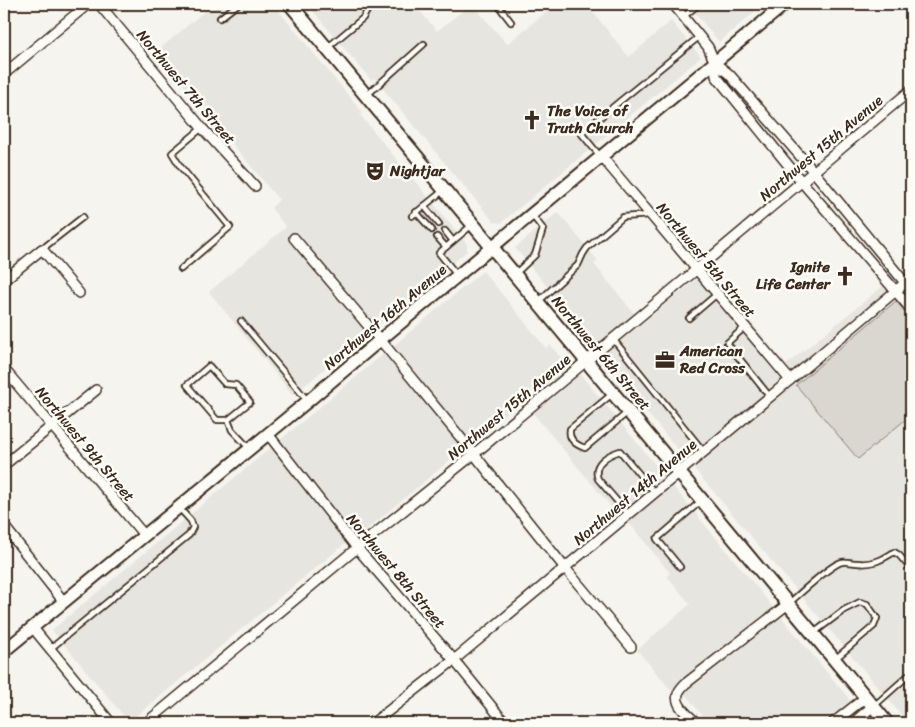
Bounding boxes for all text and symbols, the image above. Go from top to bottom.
street label: Northwest 7th Street [130,23,243,151]
street label: Northwest 15th Avenue [753,88,889,208]
place label: The Voice of Truth Church [547,98,633,141]
church icon: The Voice of Truth Church [521,109,543,131]
place label: Nightjar [389,158,446,184]
theatre icon: Nightjar [364,160,386,182]
street label: Northwest 5th Street [650,196,763,324]
place label: Ignite Life Center [756,254,832,297]
street label: Northwest 16th Avenue [317,257,453,377]
church icon: Ignite Life Center [834,265,856,287]
street label: Northwest 6th Street [545,290,657,417]
place label: American Red Cross [679,338,746,381]
street label: Northwest 15th Avenue [441,347,577,467]
office icon: American Red Cross [654,349,676,371]
street label: Northwest 9th Street [29,380,142,508]
street label: Northwest 14th Avenue [567,432,703,552]
street label: Northwest 8th Street [340,507,453,635]

